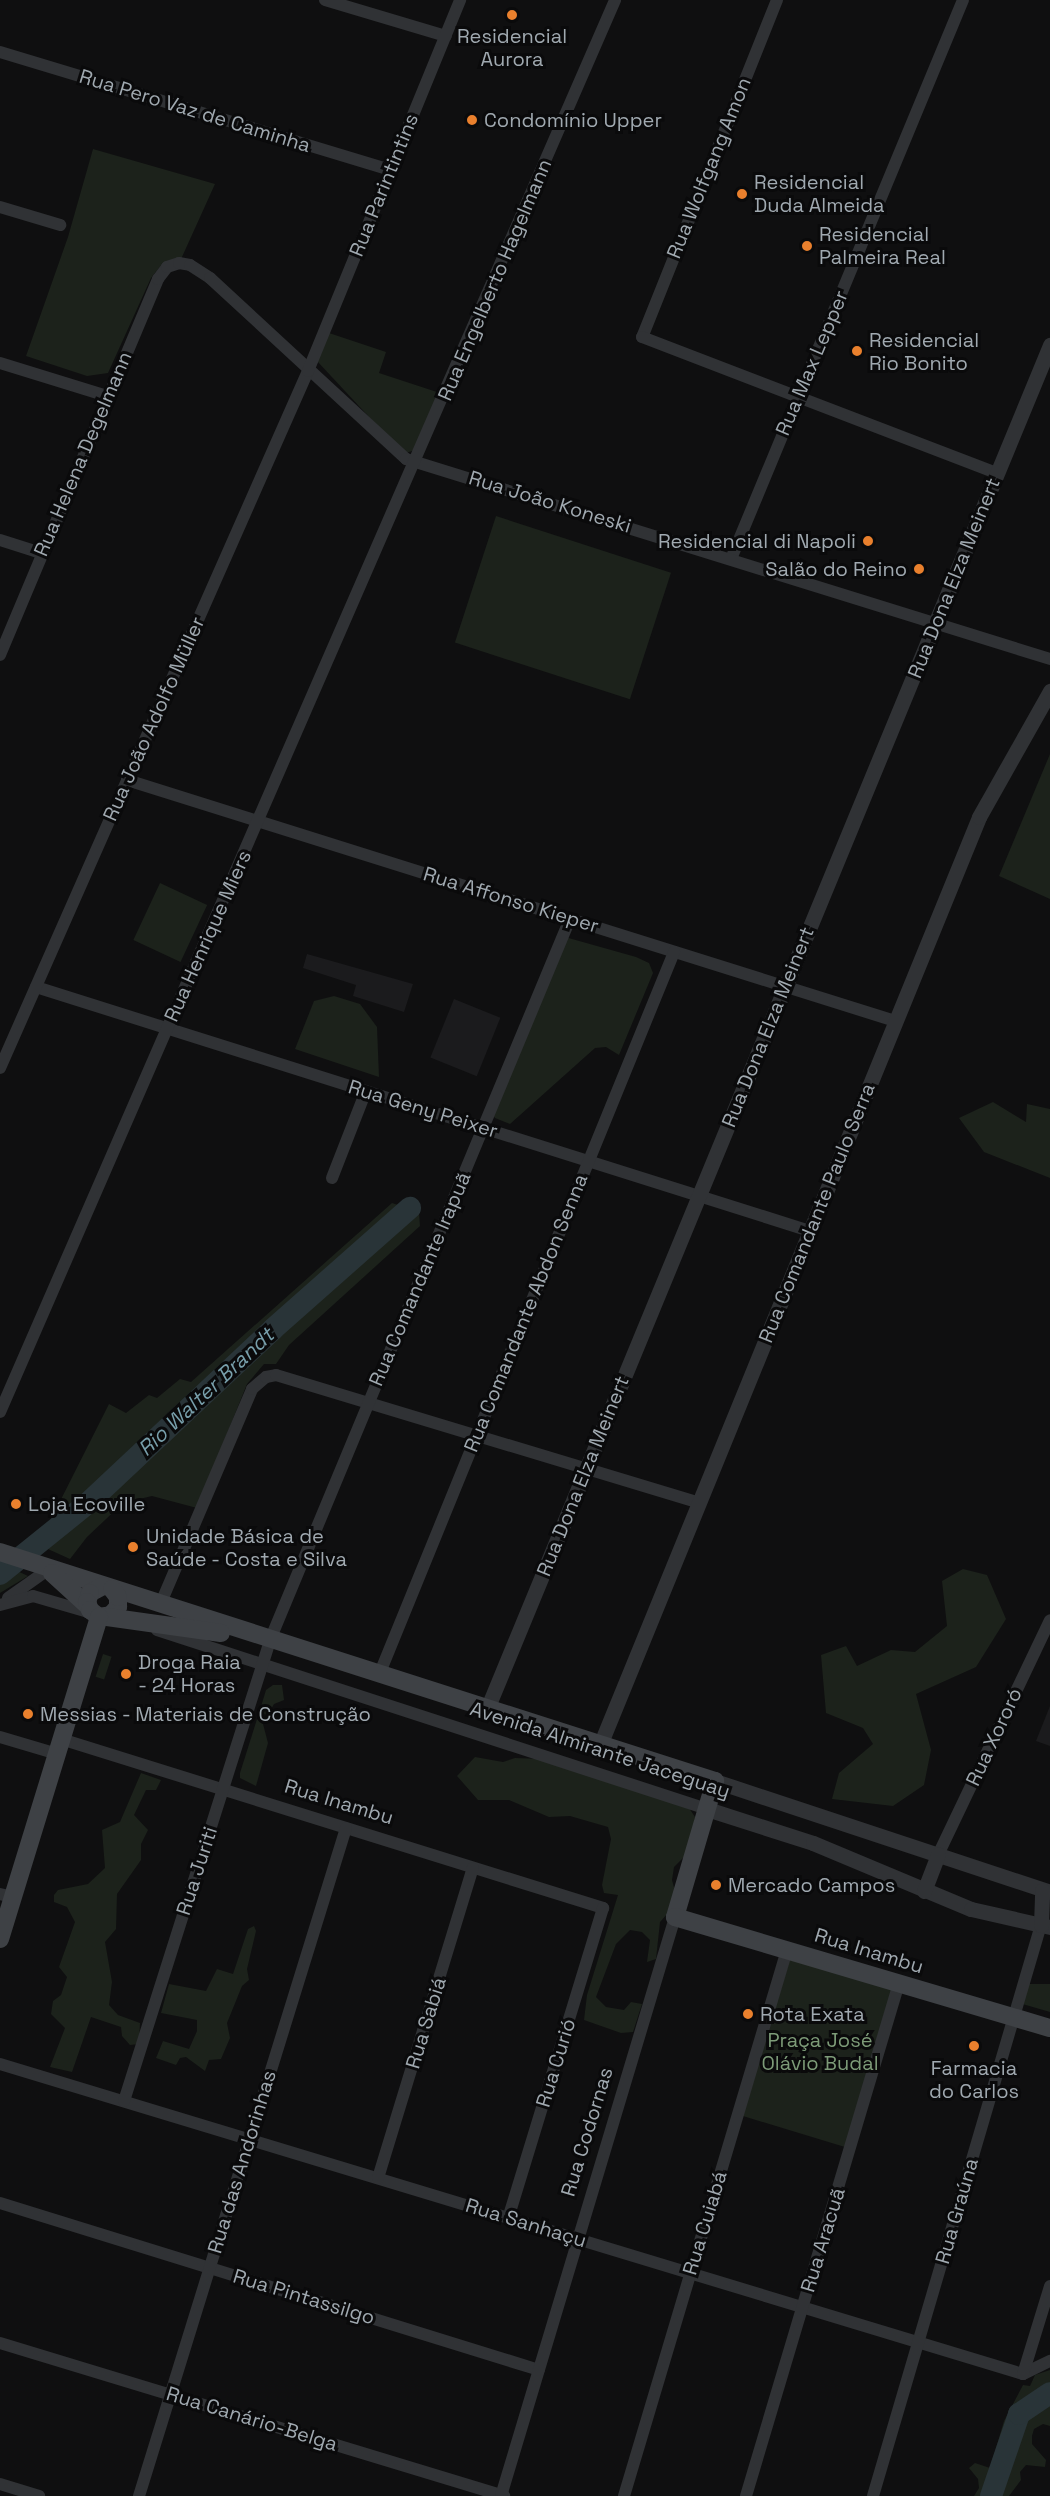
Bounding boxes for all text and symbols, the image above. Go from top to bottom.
marker: Residencial Aurora [505,8,519,22]
place label: Residencial Aurora [457,24,567,71]
street label: Rua Pero Vaz de Caminha [76,64,314,158]
street label: Rua Wolfgang Amon [662,74,756,262]
place label: Condomínio Upper [484,108,662,132]
street label: Rua Parintintins [344,110,424,260]
marker: Condomínio Upper [465,113,479,127]
street label: Rua Engelberto Hagelmann [433,155,557,405]
place label: Residencial Duda Almeida [754,170,885,217]
marker: Residencial Duda Almeida [735,187,749,201]
place label: Residencial Palmeira Real [819,222,946,269]
marker: Residencial Palmeira Real [800,239,814,253]
street label: Rua Max Lepper [771,287,853,439]
place label: Residencial Rio Bonito [869,328,979,375]
marker: Residencial Rio Bonito [850,344,864,358]
street label: Rua Helena Degelmann [29,348,137,560]
street label: Rua João Koneski [466,466,634,538]
street label: Rua Dona Elza Meinert [903,474,1005,682]
place label: Residencial di Napoli [658,529,856,553]
marker: Residencial di Napoli [861,534,875,548]
place label: Salão do Reino [765,557,907,581]
marker: Salão do Reino [912,562,926,576]
street label: Rua João Adolfo Müller [98,613,210,825]
street label: Rua Henrique Miers [159,847,257,1025]
street label: Rua Affonso Kieper [420,862,602,938]
street label: Rua Dona Elza Meinert [717,923,819,1131]
street label: Rua Geny Peixer [345,1075,501,1143]
street label: Rua Comandante Paulo Serra [754,1080,880,1346]
street label: Rua Comandante Irapuã [364,1168,476,1390]
street label: Rua Comandante Abdon Senna [459,1170,593,1456]
water label: Rio Walter Brandt [133,1323,279,1461]
street label: Rua Dona Elza Meinert [532,1372,634,1580]
place label: Loja Ecoville [28,1492,145,1516]
marker: Loja Ecoville [9,1497,23,1511]
place label: Unidade Básica de Saúde - Costa e Silva [146,1524,348,1571]
marker: Unidade Básica de Saúde - Costa e Silva [124,1538,142,1556]
place label: Droga Raia - 24 Horas [138,1650,241,1697]
marker: Droga Raia - 24 Horas [119,1667,133,1681]
street label: Rua Xororó [961,1684,1027,1790]
street label: Avenida Almirante Jaceguay [467,1697,733,1803]
place label: Messias - Materiais de Construção [40,1702,372,1726]
marker: Messias - Materiais de Construção [21,1707,35,1721]
street label: Rua Inambu [282,1774,396,1830]
street label: Rua Juriti [171,1824,223,1918]
place label: Mercado Campos [728,1873,895,1897]
marker: Mercado Campos [709,1878,723,1892]
street label: Rua Inambu [812,1923,926,1979]
street label: Rua Sabiá [401,1974,451,2072]
place label: Rota Exata [760,2002,865,2026]
marker: Rota Exata [741,2007,755,2021]
street label: Rua Curió [531,2016,581,2110]
park label: Praça José Olávio Budal [761,2029,879,2076]
marker: Farmacia do Carlos [967,2039,981,2053]
place label: Farmacia do Carlos [929,2056,1019,2103]
street label: Rua Codornas [556,2065,618,2199]
street label: Rua das Andorinhas [203,2067,281,2257]
street label: Rua Graúna [930,2155,984,2267]
street label: Rua Cuiabá [678,2168,732,2278]
street label: Rua Aracuã [796,2185,850,2295]
street label: Rua Sanhaçu [463,2193,589,2253]
street label: Rua Pintassilgo [230,2264,378,2330]
street label: Rua Canário-Belga [163,2382,341,2456]

